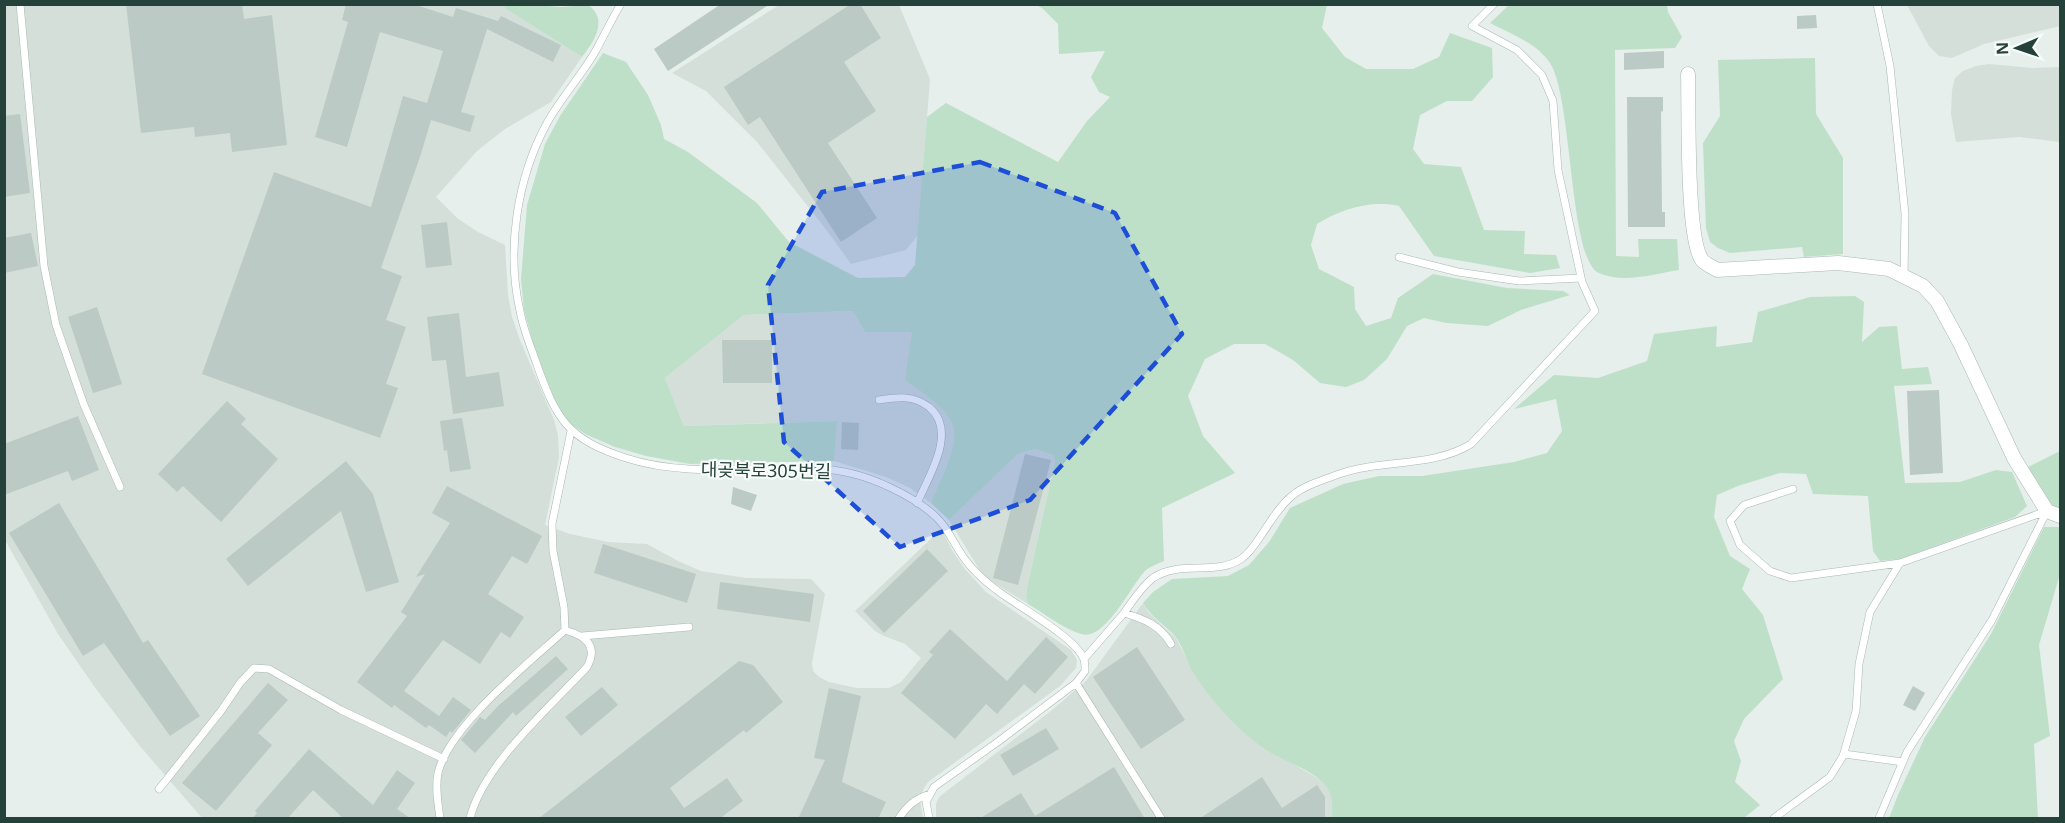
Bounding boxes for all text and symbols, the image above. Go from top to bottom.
north arrow [1987,18,2047,78]
text: N [1991,42,2013,55]
street label: 대곶북로305번길 [701,457,831,483]

